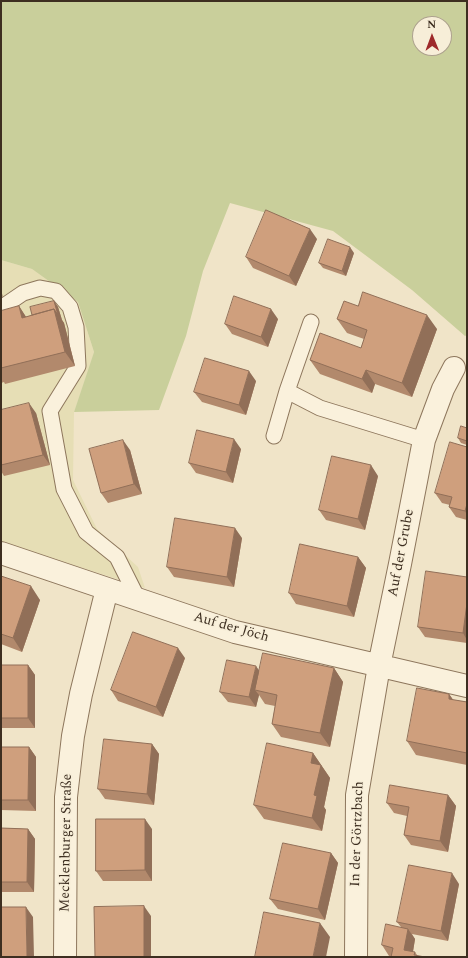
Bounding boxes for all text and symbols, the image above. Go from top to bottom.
north arrow [412,16,452,56]
text: N [427,16,436,33]
street label: Auf der Grube [385,508,419,598]
street label: Auf der Jöch [191,609,271,647]
street label: Mecklenburger Straße [57,774,77,912]
street label: In der Görtzbach [348,781,368,887]

